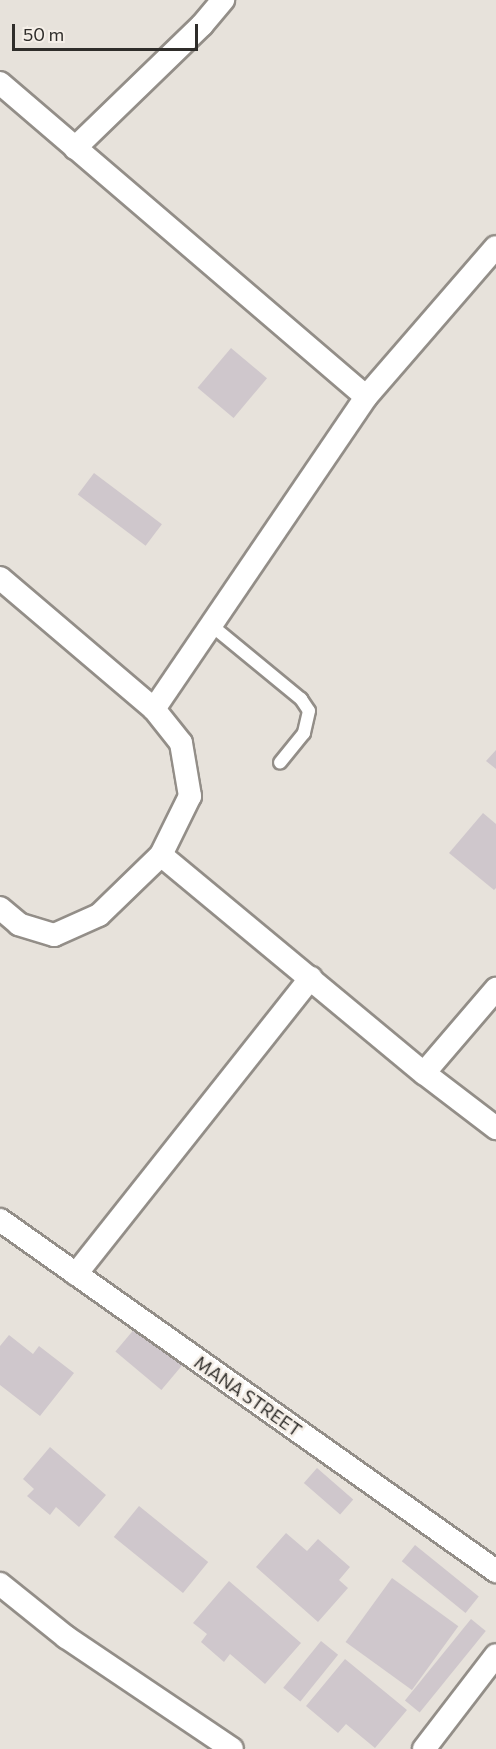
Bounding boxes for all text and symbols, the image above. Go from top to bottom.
scale bar [15,12,201,50]
text: 50 m [23,23,64,45]
street label: MANA STREET [190,1351,306,1441]

